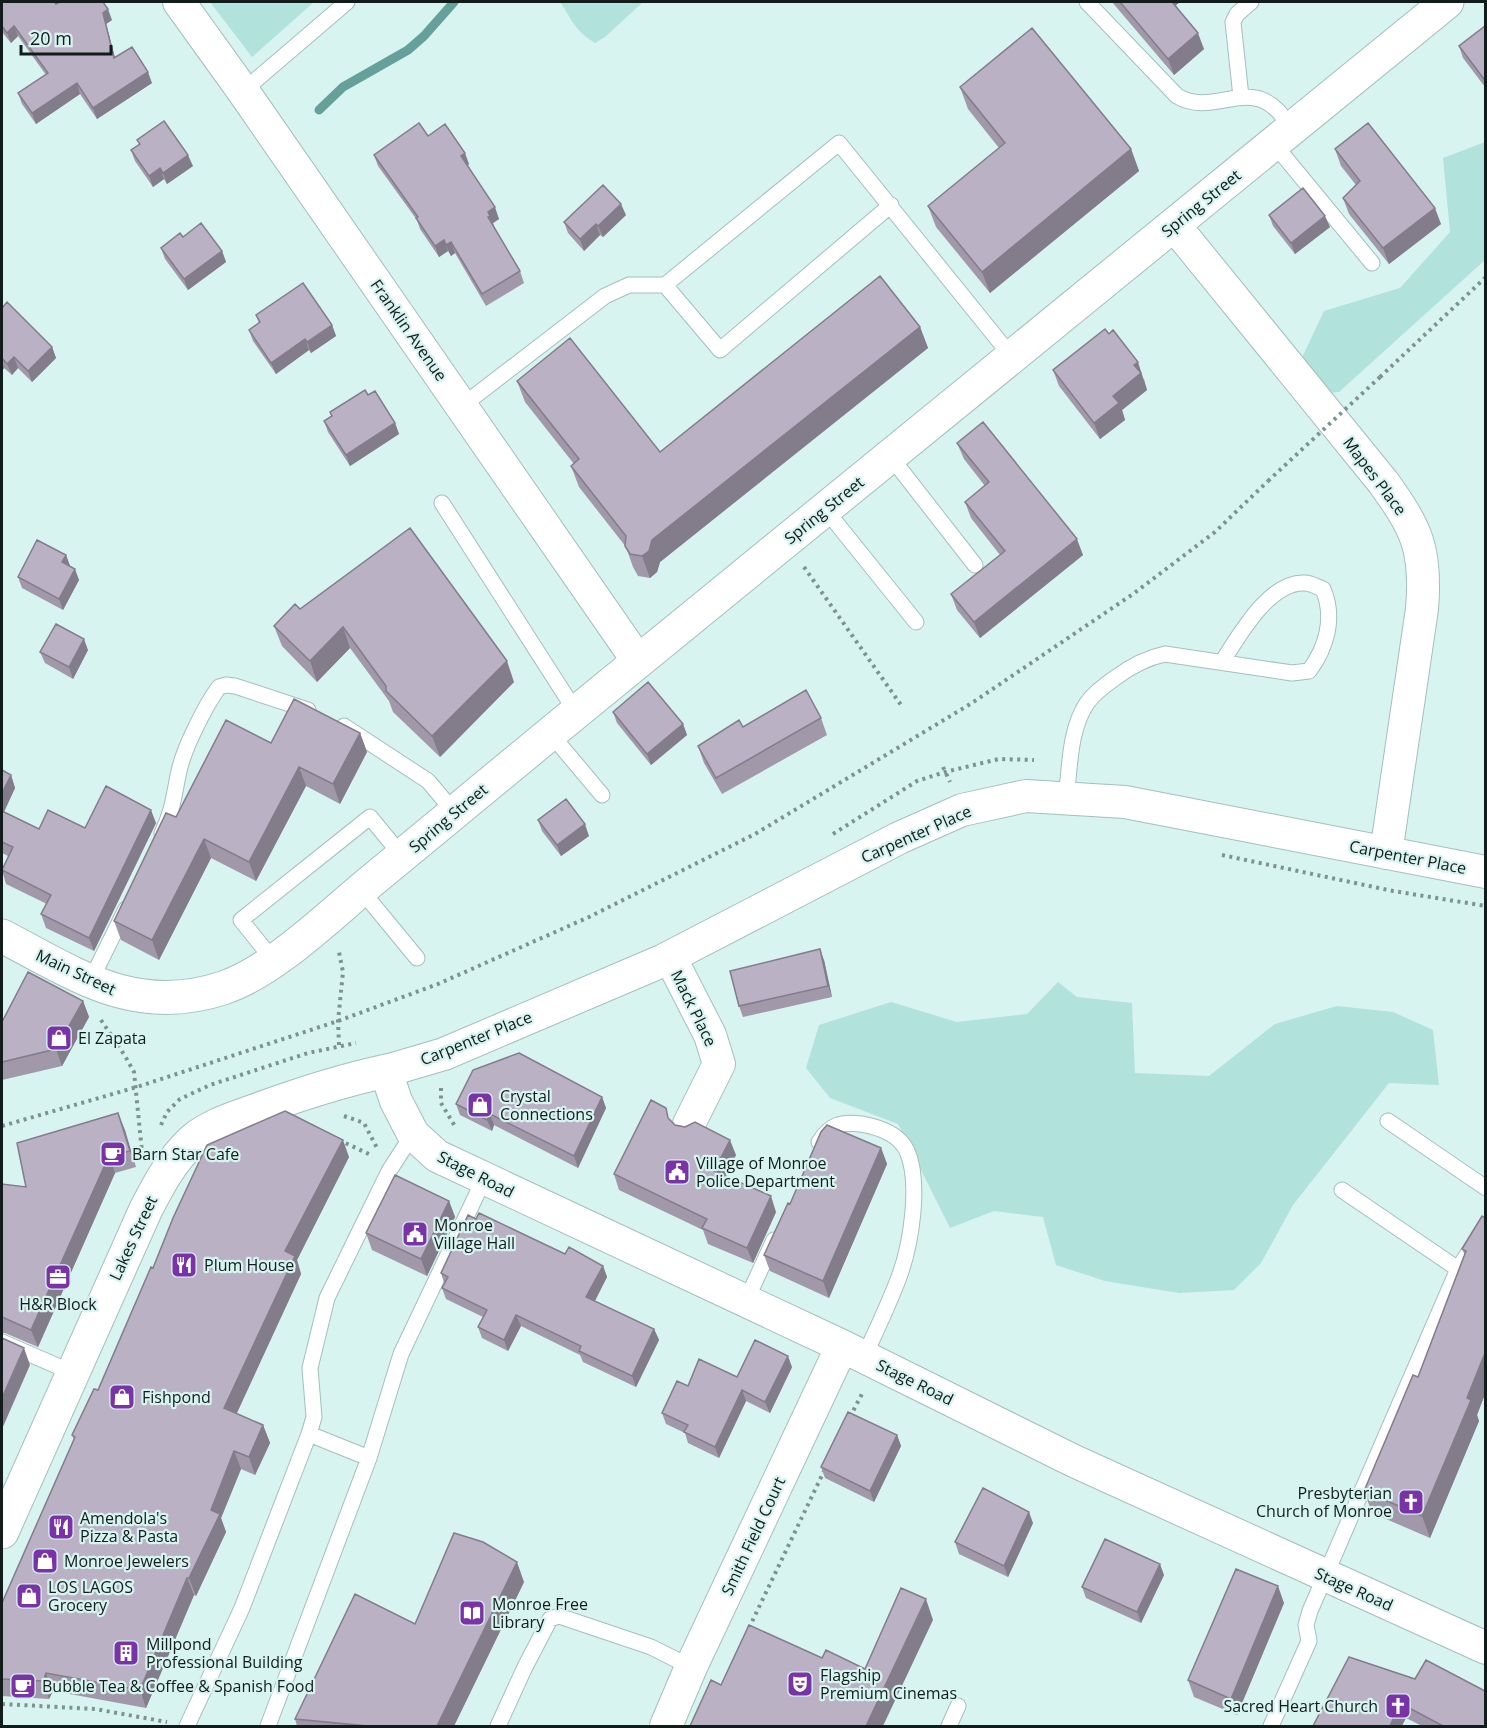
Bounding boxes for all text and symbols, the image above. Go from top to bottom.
scale bar [21,18,111,56]
text: 20 m [30,26,72,50]
street label: Spring Street [1157,164,1246,242]
street label: Franklin Avenue [366,275,452,385]
street label: Mapes Place [1338,432,1412,520]
street label: Spring Street [780,471,869,549]
street label: Spring Street [404,778,492,857]
street label: Carpenter Place [857,800,975,868]
street label: Carpenter Place [1348,835,1468,879]
street label: Main Street [32,944,120,1000]
street label: Mack Place [666,966,722,1050]
street label: Carpenter Place [417,1006,535,1070]
shop icon: El Zapata [44,1023,74,1053]
place label: El Zapata [78,1027,146,1049]
place label: Crystal Connections [500,1085,593,1125]
shop icon: Crystal Connections [465,1090,495,1120]
cafe icon: Barn Star Cafe [98,1139,128,1169]
place label: Barn Star Cafe [132,1143,239,1165]
street label: Stage Road [434,1145,518,1203]
place label: Village of Monroe Police Department [696,1152,835,1192]
public building icon: Village of Monroe Police Department [662,1157,692,1187]
street label: Lakes Street [104,1192,162,1284]
place label: Monroe Village Hall [434,1214,515,1254]
public building icon: Monroe Village Hall [400,1219,430,1249]
restaurant icon: Plum House [169,1250,199,1280]
place label: Plum House [204,1254,294,1276]
office icon: H&R Block [43,1262,73,1292]
place label: H&R Block [19,1293,97,1315]
street label: Stage Road [873,1354,957,1410]
shop icon: Fishpond [107,1382,137,1412]
place label: Fishpond [142,1386,211,1408]
street label: Smith Field Court [716,1473,790,1599]
place label: Presbyterian Church of Monroe [1256,1482,1392,1522]
church icon: Presbyterian Church of Monroe [1396,1487,1426,1517]
place label: Amendola's Pizza & Pasta [80,1507,178,1547]
restaurant icon: Amendola's Pizza & Pasta [46,1512,76,1542]
shop icon: Monroe Jewelers [30,1546,60,1576]
place label: Monroe Jewelers [64,1550,189,1572]
street label: Stage Road [1311,1562,1397,1616]
place label: LOS LAGOS Grocery [48,1576,133,1616]
shop icon: LOS LAGOS Grocery [14,1581,44,1611]
place label: Monroe Free Library [492,1593,588,1633]
library icon: Monroe Free Library [457,1598,487,1628]
place label: Millpond Professional Building [146,1633,303,1673]
building icon: Millpond Professional Building [111,1638,141,1668]
place label: Flagship Premium Cinemas [820,1664,957,1704]
theatre icon: Flagship Premium Cinemas [785,1669,815,1699]
cafe icon: Bubble Tea & Coffee & Spanish Food [8,1671,38,1701]
place label: Bubble Tea & Coffee & Spanish Food [42,1675,314,1697]
church icon: Sacred Heart Church [1383,1691,1413,1721]
place label: Sacred Heart Church [1223,1695,1378,1717]

